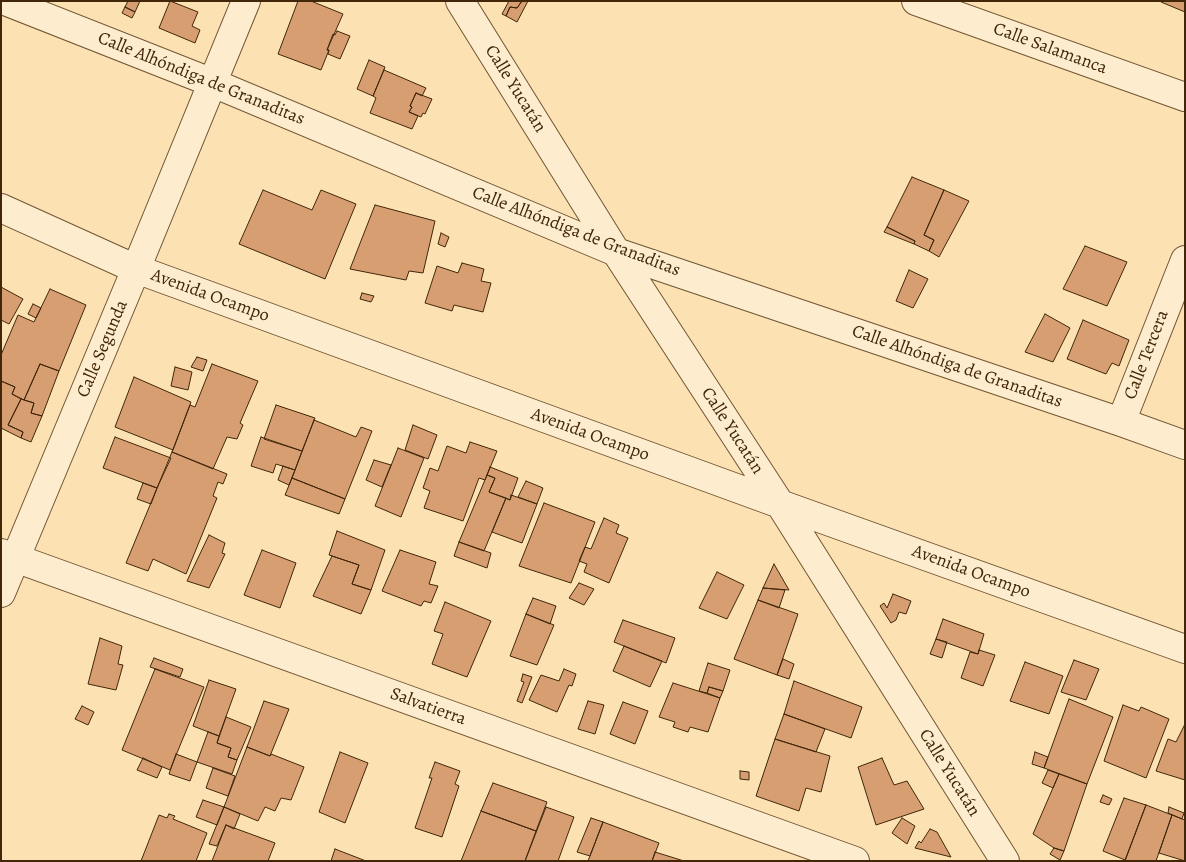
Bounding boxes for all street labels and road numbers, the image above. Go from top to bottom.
street label: Calle Salamanca [990,18,1110,80]
street label: Calle Alhóndiga de Granaditas [94,28,308,130]
street label: Calle Yucatán [480,41,550,137]
street label: Calle Alhóndiga de Granaditas [469,182,683,282]
street label: Avenida Ocampo [148,265,272,327]
street label: Calle Segunda [73,297,133,401]
street label: Calle Tercera [1120,307,1174,403]
street label: Calle Alhóndiga de Granaditas [849,321,1065,413]
street label: Calle Yucatán [696,384,768,478]
street label: Avenida Ocampo [528,404,652,466]
street label: Avenida Ocampo [909,541,1033,603]
street label: Salvatierra [387,683,469,731]
street label: Calle Yucatán [914,725,984,821]

